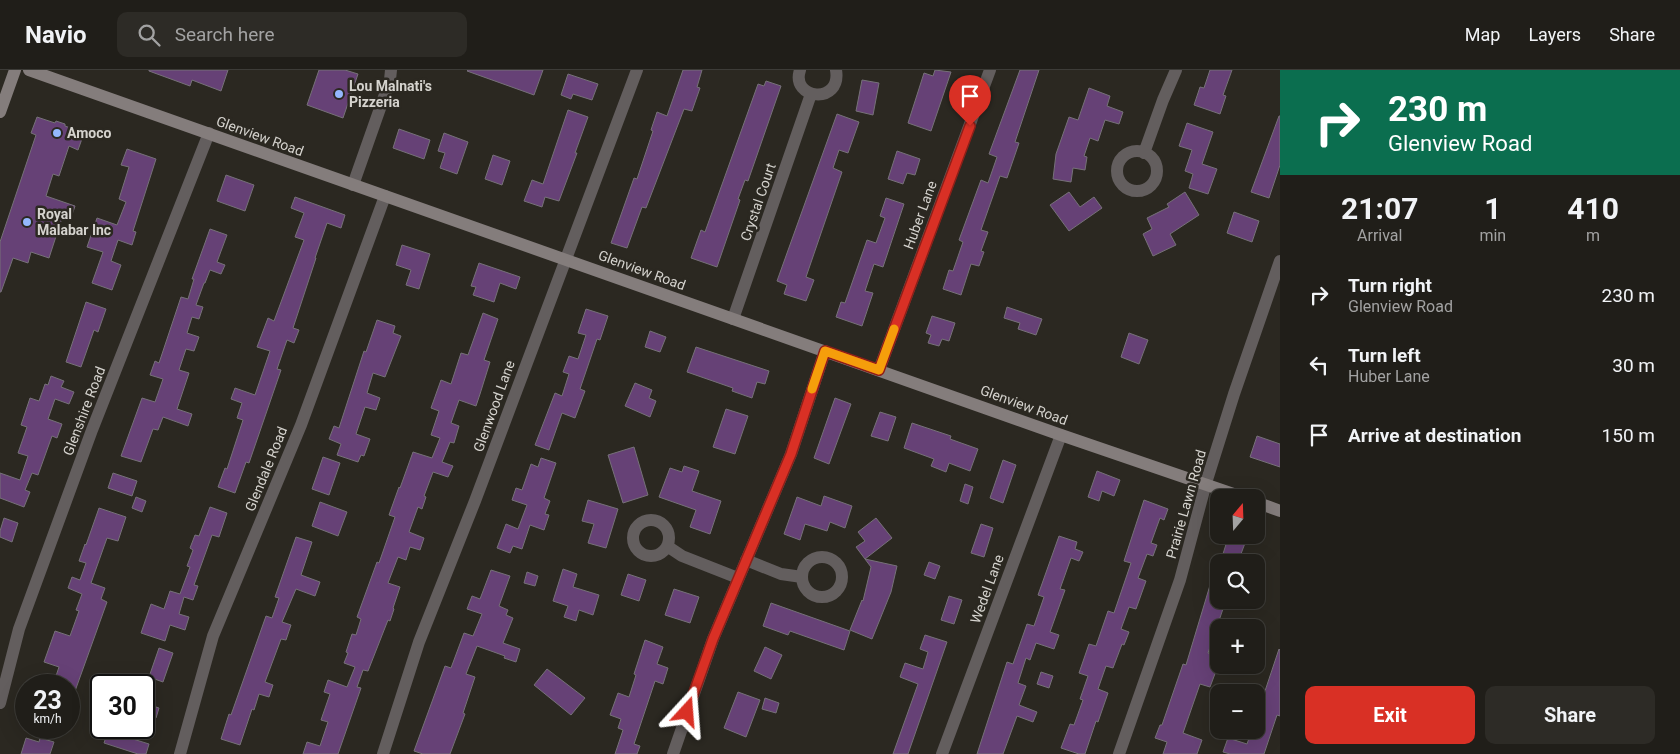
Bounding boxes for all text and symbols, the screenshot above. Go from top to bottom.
search box [117,12,467,57]
text: Navio [25,21,87,49]
icon: search [135,21,163,49]
text: Search here [175,23,275,46]
text: Map [1465,24,1500,45]
text: Layers [1528,24,1581,45]
text: Share [1609,24,1655,45]
pin [949,75,991,126]
place label: Lou Malnati's Pizzeria [349,78,432,110]
icon: arrive [956,82,984,110]
marker: Lou Malnati's Pizzeria [333,88,345,100]
text: 230 m [1388,89,1487,130]
icon: right [1305,90,1370,155]
street label: Glenview Road [214,113,306,159]
place label: Amoco [67,125,112,141]
marker: Amoco [51,127,63,139]
text: Glenview Road [1388,131,1532,156]
street label: Crystal Court [737,161,779,243]
street label: Huber Lane [900,179,940,251]
text: 21:07 [1341,191,1418,226]
text: 1 [1484,191,1501,226]
text: 410 [1567,191,1619,226]
place label: Royal Malabar Inc [37,206,111,238]
marker: Royal Malabar Inc [21,216,33,228]
text: Arrival [1357,226,1402,245]
text: min [1479,226,1506,245]
text: m [1586,226,1600,245]
street label: Glenview Road [596,247,688,293]
text: Turn right [1348,274,1432,297]
icon: right [1305,281,1333,309]
text: 230 m [1602,284,1655,307]
text: Glenview Road [1348,297,1453,316]
text: Turn left [1348,344,1421,367]
icon: left [1305,351,1333,379]
text: 30 m [1612,354,1655,377]
street label: Glenwood Lane [470,358,518,454]
street label: Glenshire Road [60,364,108,458]
text: Huber Lane [1348,367,1430,386]
street label: Glenview Road [978,382,1070,428]
icon: arrive [1305,421,1333,449]
street label: Glendale Road [242,424,290,514]
text: Arrive at destination [1348,424,1521,447]
text: 150 m [1602,424,1655,447]
street label: Prairie Lawn Road [1163,448,1209,560]
north arrow [1210,489,1265,544]
map controls [1210,489,1265,739]
street label: Wedel Lane [967,552,1007,626]
button: search [1210,554,1265,609]
button: + [1210,619,1265,674]
speed limit sign: 30 [90,674,155,739]
button: − [1210,684,1265,739]
position arrow [660,685,712,737]
text: 23 [33,686,62,715]
button: Exit [1305,686,1475,744]
button: Share [1485,686,1655,744]
text: km/h [33,712,62,726]

